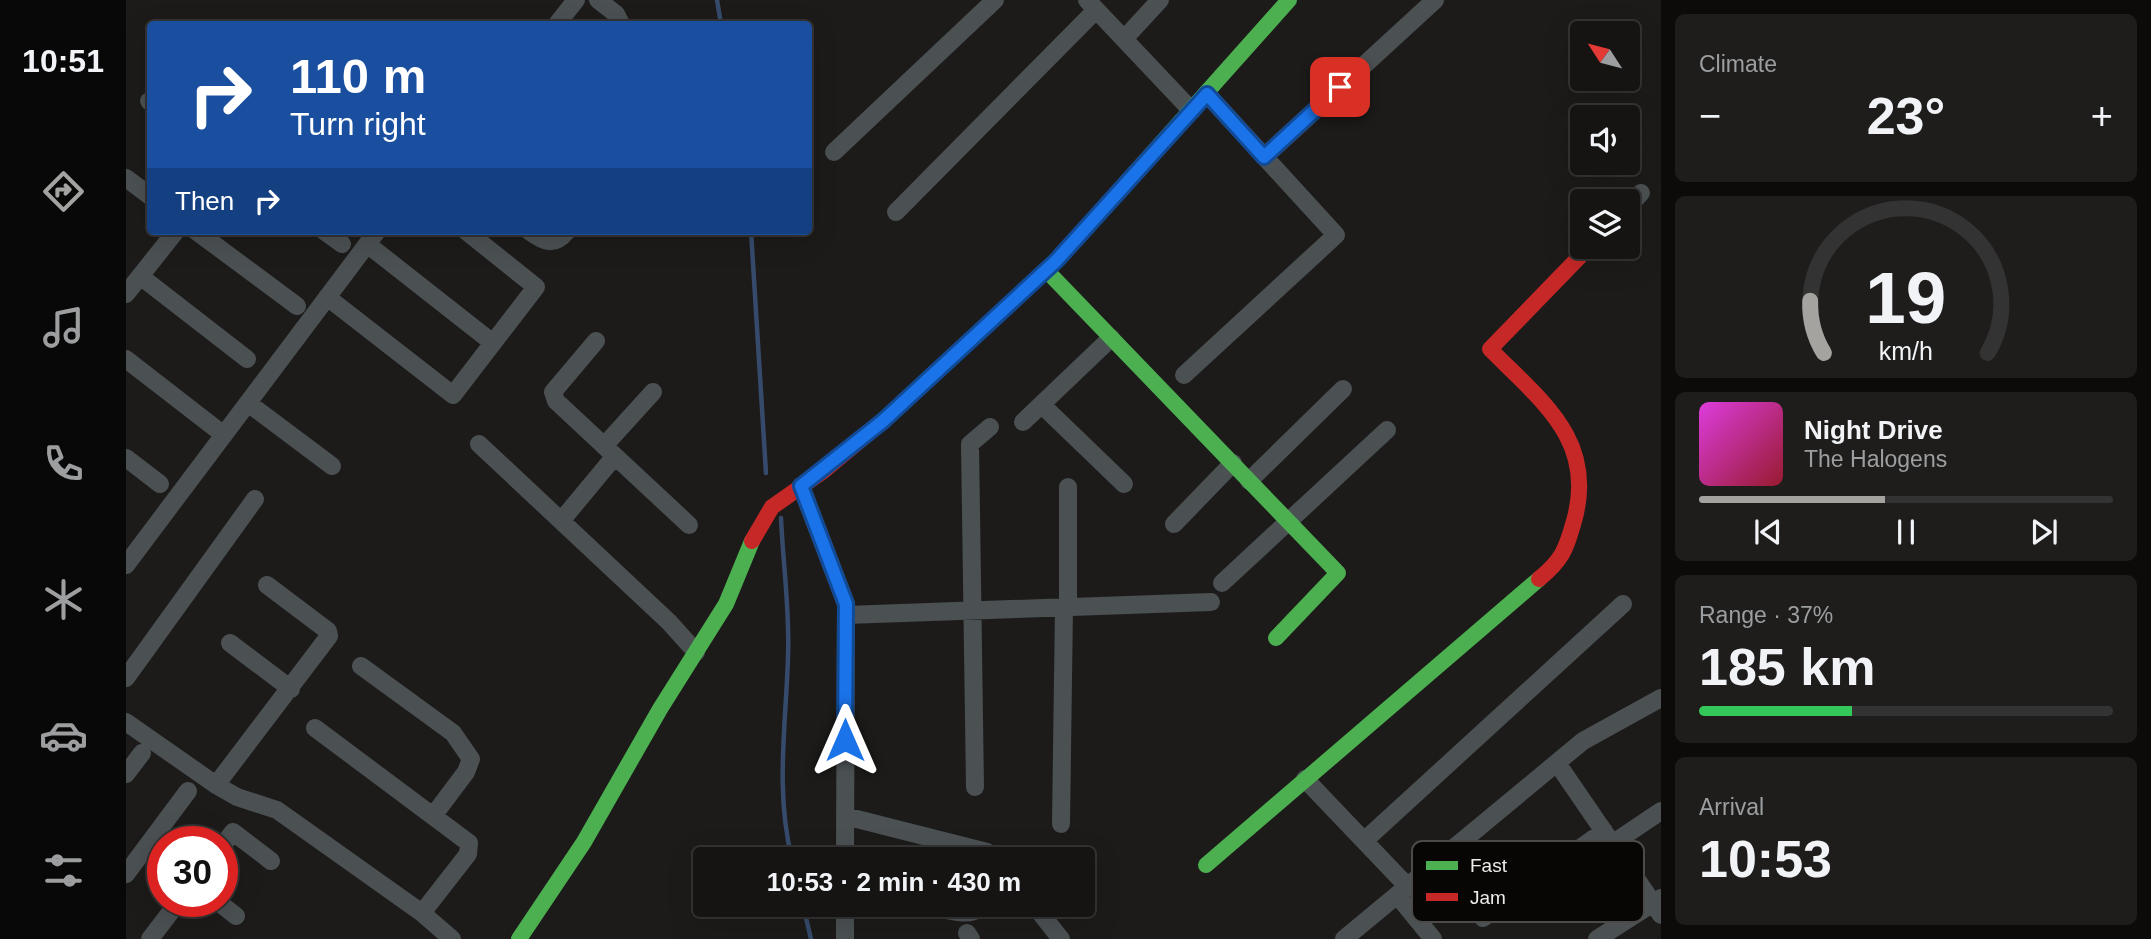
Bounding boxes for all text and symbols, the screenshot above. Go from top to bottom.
north arrow [1570,21,1640,91]
map controls [1570,21,1640,259]
text: 10:51 [22,43,104,79]
icon: right [175,49,266,140]
text: 110 m [290,49,426,103]
text: Climate [1699,51,1777,77]
pin [1310,57,1370,117]
icon: arrive [1321,68,1359,106]
text: 23° [1867,87,1945,145]
text: − [1699,95,1721,137]
text: + [2091,95,2113,137]
button: sound [1570,105,1640,175]
text: Turn right [290,106,426,142]
icon: directions [39,167,88,216]
icon: right [248,182,286,220]
text: Then [175,186,234,216]
button: layers [1570,189,1640,259]
text: 19 [1866,258,1946,339]
icon: music [39,303,88,352]
text: km/h [1879,337,1933,365]
text: Night Drive [1804,415,1943,445]
icon: phone [39,439,88,488]
text: The Halogens [1804,446,1947,472]
icon: previous [1749,513,1787,551]
icon: pause [1887,513,1925,551]
icon: next [2025,513,2063,551]
icon: climate [39,575,88,624]
text: Range · 37% [1699,602,1833,628]
text: 185 km [1699,638,1875,696]
position arrow [808,703,882,777]
icon: car [39,711,88,760]
text: Arrival [1699,794,1764,820]
speed limit sign: 30 [147,826,238,917]
text: 10:53 [1699,830,1832,888]
legend [1412,841,1644,922]
icon: filters [39,846,88,895]
text: Fast [1470,855,1508,876]
text: 10:53 · 2 min · 430 m [767,867,1021,897]
text: Jam [1470,887,1506,908]

